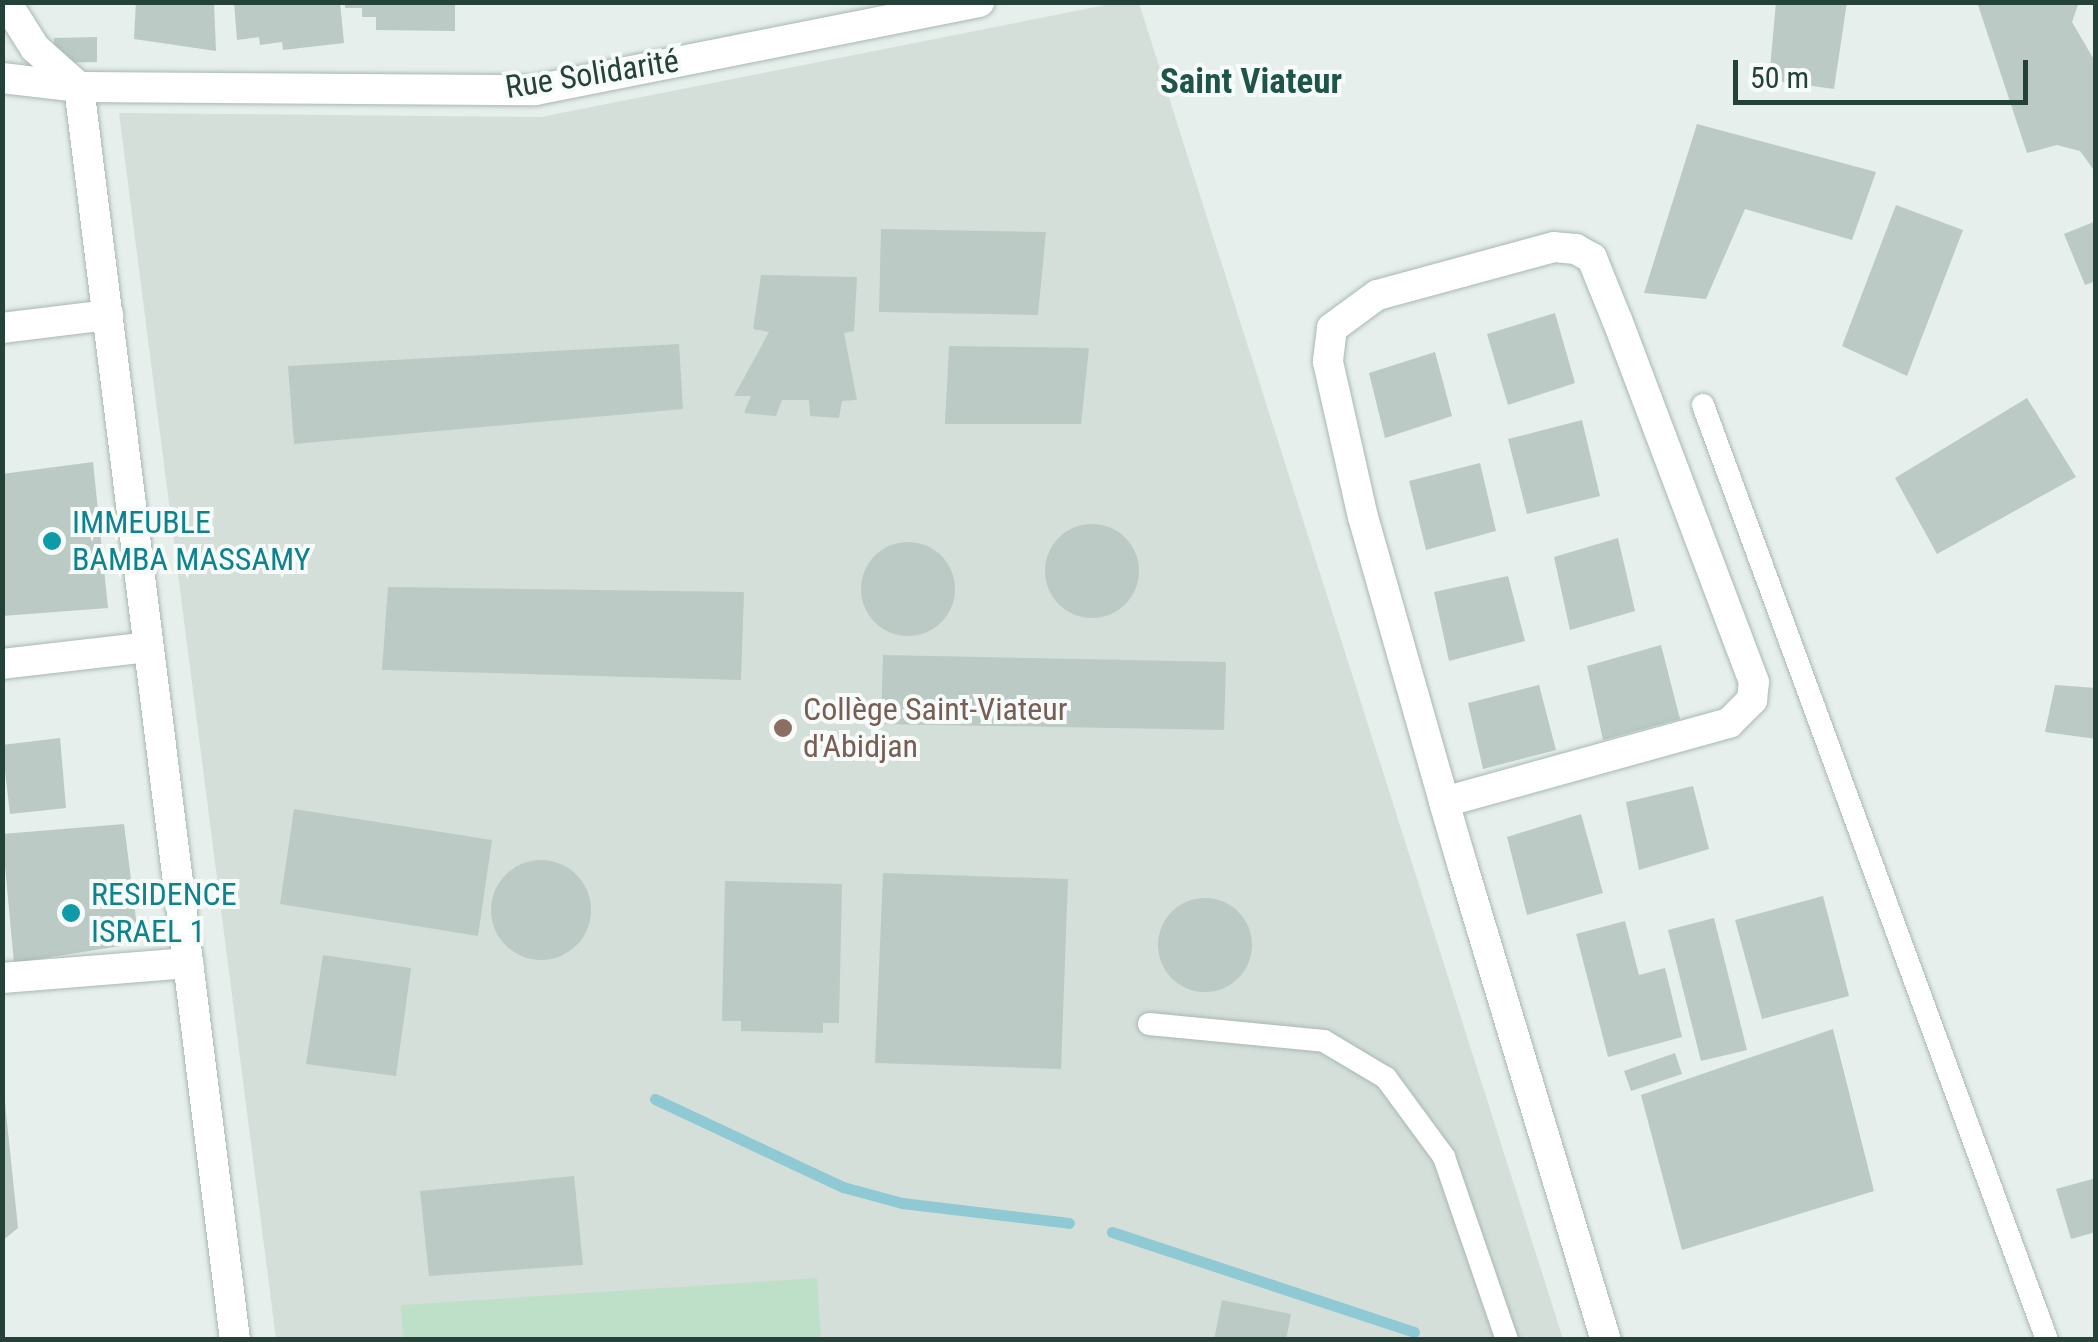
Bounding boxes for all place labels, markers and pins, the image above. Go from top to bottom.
place label: IMMEUBLE BAMBA MASSAMY [72,504,310,579]
marker: IMMEUBLE BAMBA MASSAMY [41,530,63,552]
place label: Collège Saint-Viateur d'Abidjan [803,691,1067,766]
marker: Collège Saint-Viateur d'Abidjan [772,717,794,739]
place label: RESIDENCE ISRAEL 1 [91,876,237,951]
marker: RESIDENCE ISRAEL 1 [60,902,82,924]

